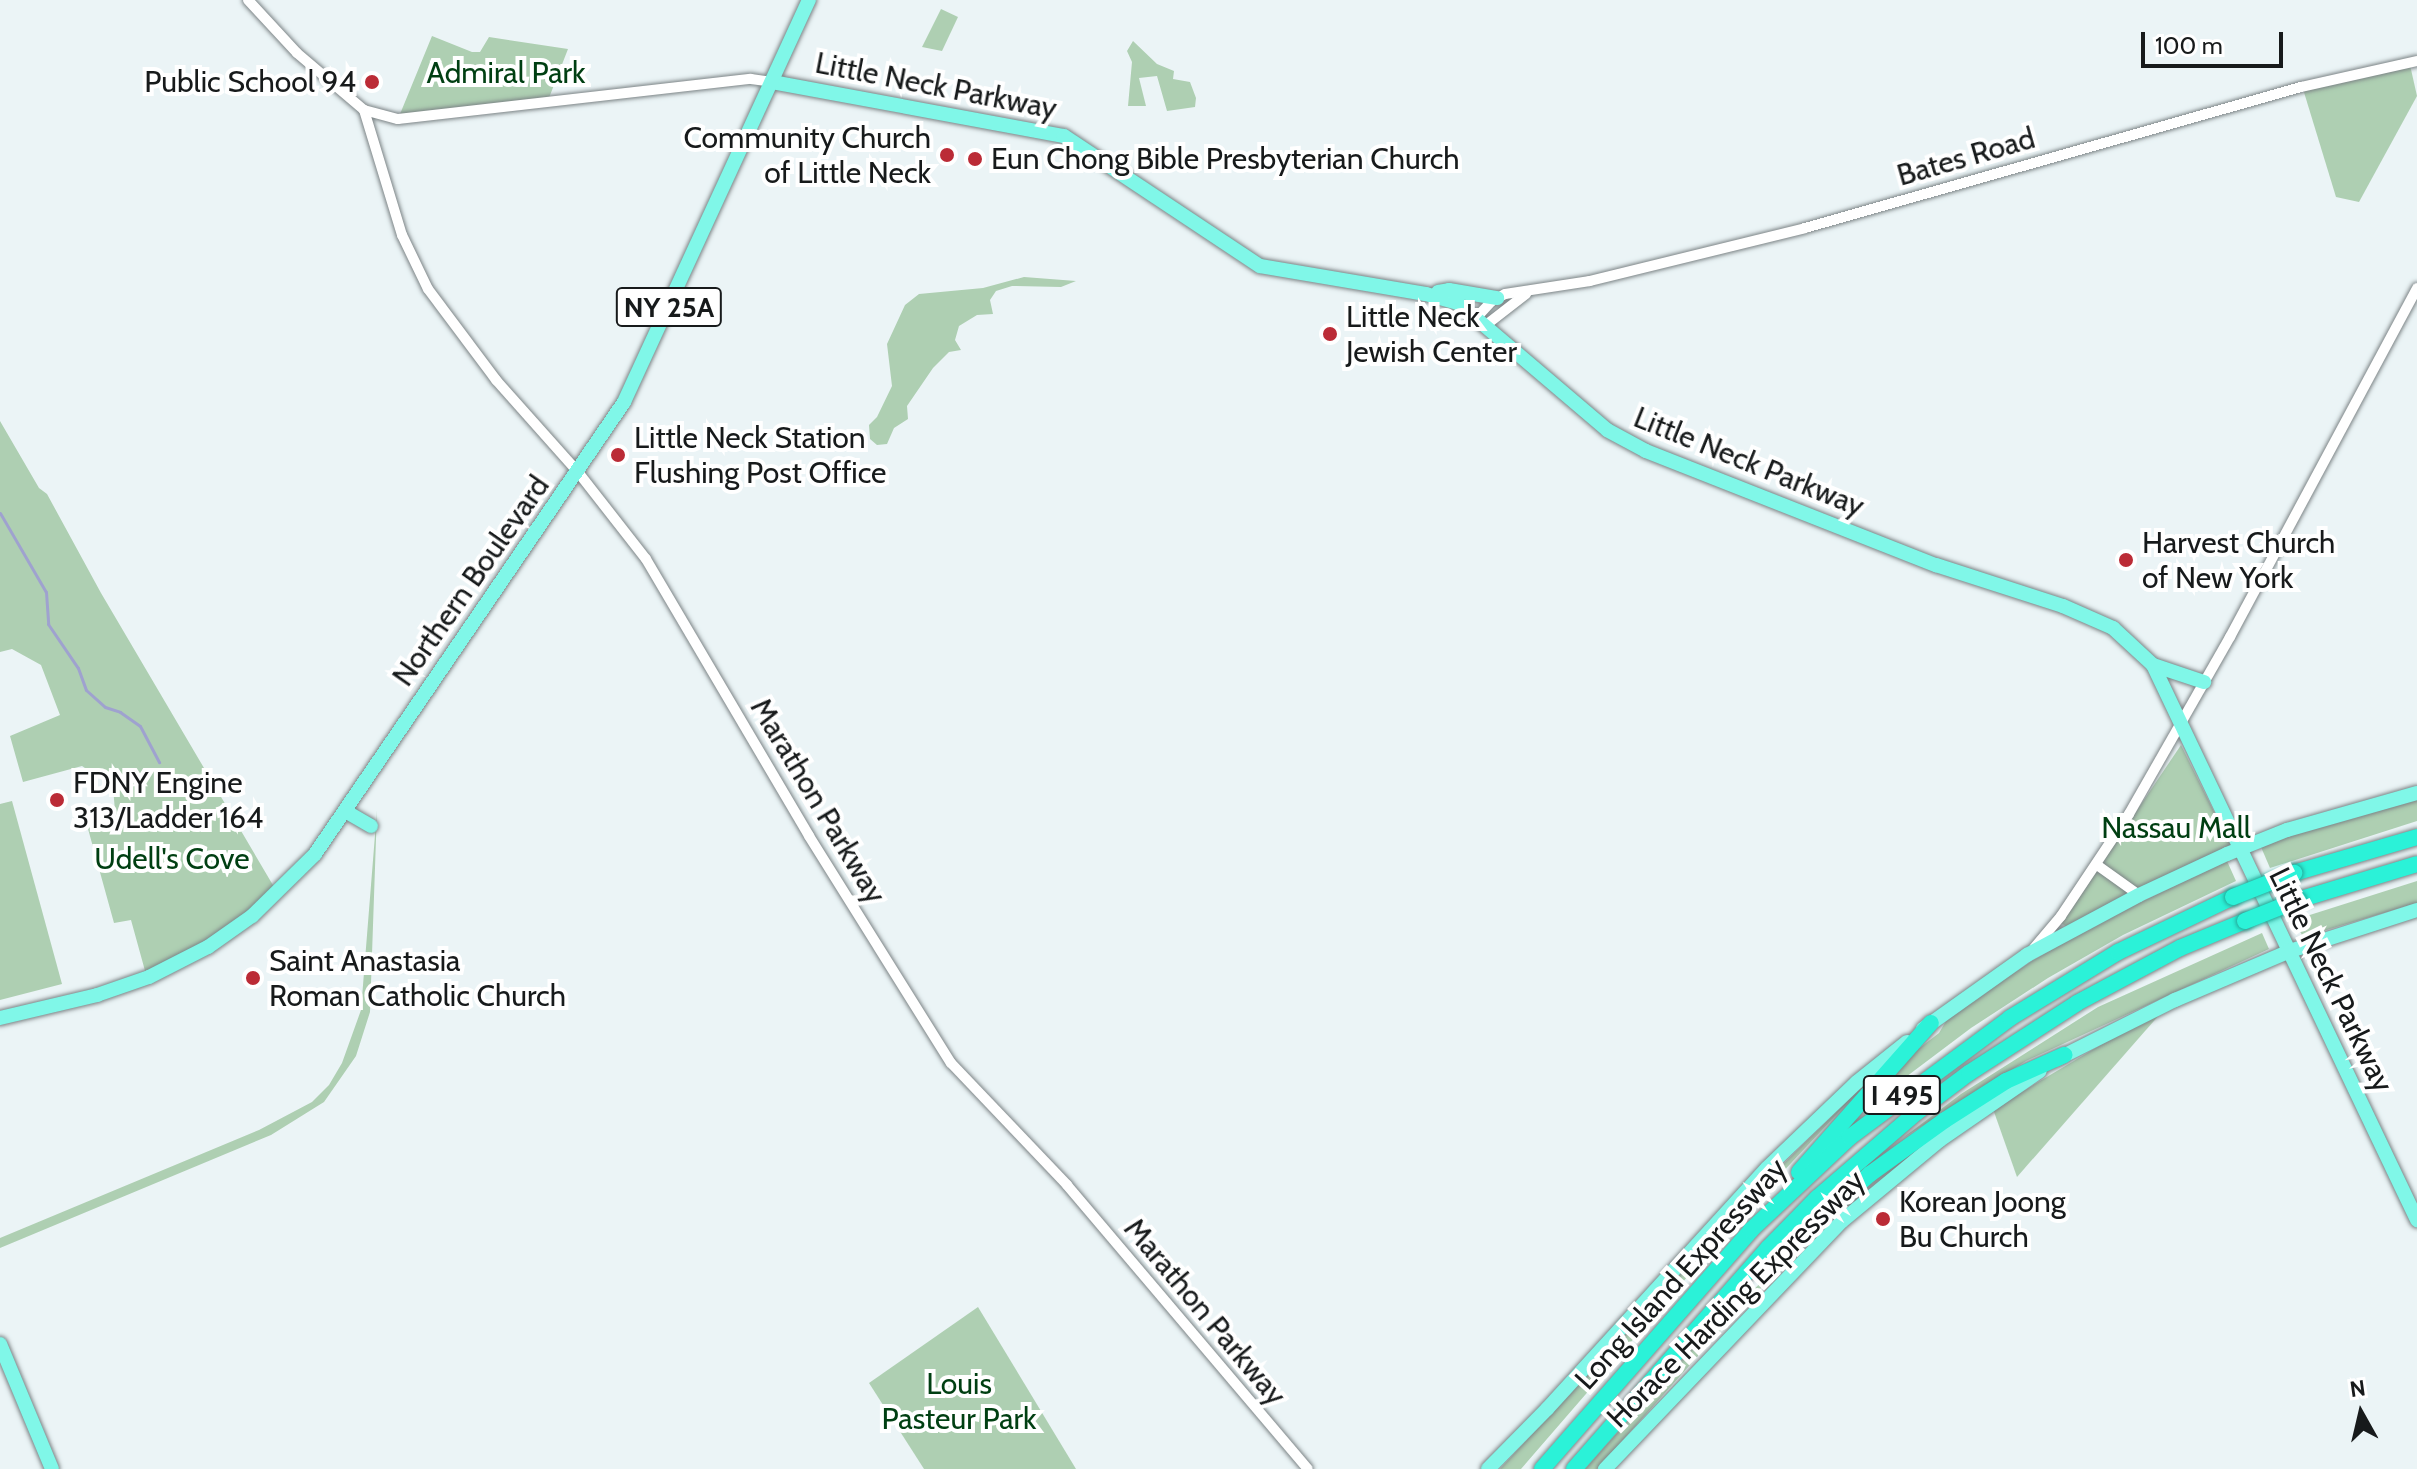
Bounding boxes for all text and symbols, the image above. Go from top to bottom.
scale bar [2145,16,2287,66]
text: 100 m [2155,31,2223,60]
street label: Little Neck Parkway [812,45,1060,127]
park label: Admiral Park [426,55,586,91]
place label: Public School 94 [144,64,356,100]
marker: Public School 94 [363,73,381,91]
place label: Community Church of Little Neck [684,120,931,190]
street label: Bates Road [1893,120,2039,194]
place label: Eun Chong Bible Presbyterian Church [991,141,1460,177]
marker: Community Church of Little Neck [938,146,956,164]
marker: Eun Chong Bible Presbyterian Church [966,150,984,168]
road number: NY 25A [615,283,723,331]
place label: Little Neck Jewish Center [1346,299,1517,370]
marker: Little Neck Jewish Center [1321,325,1339,343]
street label: Little Neck Parkway [1629,399,1869,525]
place label: Little Neck Station Flushing Post Office [634,420,886,490]
marker: Little Neck Station Flushing Post Office [609,446,627,464]
street label: Northern Boulevard [385,469,557,693]
place label: Harvest Church of New York [2142,525,2335,596]
marker: Harvest Church of New York [2117,551,2135,569]
street label: Marathon Parkway [743,692,893,910]
place label: FDNY Engine 313/Ladder 164 [73,765,263,836]
marker: FDNY Engine 313/Ladder 164 [48,791,66,809]
park label: Nassau Mall [2101,810,2251,846]
park label: Udell's Cove [94,841,250,877]
street label: Little Neck Parkway [2261,862,2401,1098]
place label: Saint Anastasia Roman Catholic Church [269,943,566,1014]
marker: Saint Anastasia Roman Catholic Church [244,969,262,987]
road number: I 495 [1862,1071,1942,1119]
street label: Long Island Expressway [1568,1151,1794,1397]
street label: Horace Harding Expressway [1600,1163,1872,1435]
place label: Korean Joong Bu Church [1899,1184,2066,1254]
marker: Korean Joong Bu Church [1874,1210,1892,1228]
street label: Marathon Parkway [1116,1211,1294,1413]
park label: Louis Pasteur Park [882,1366,1036,1436]
north arrow [2321,1373,2401,1453]
text: N [2348,1374,2367,1403]

